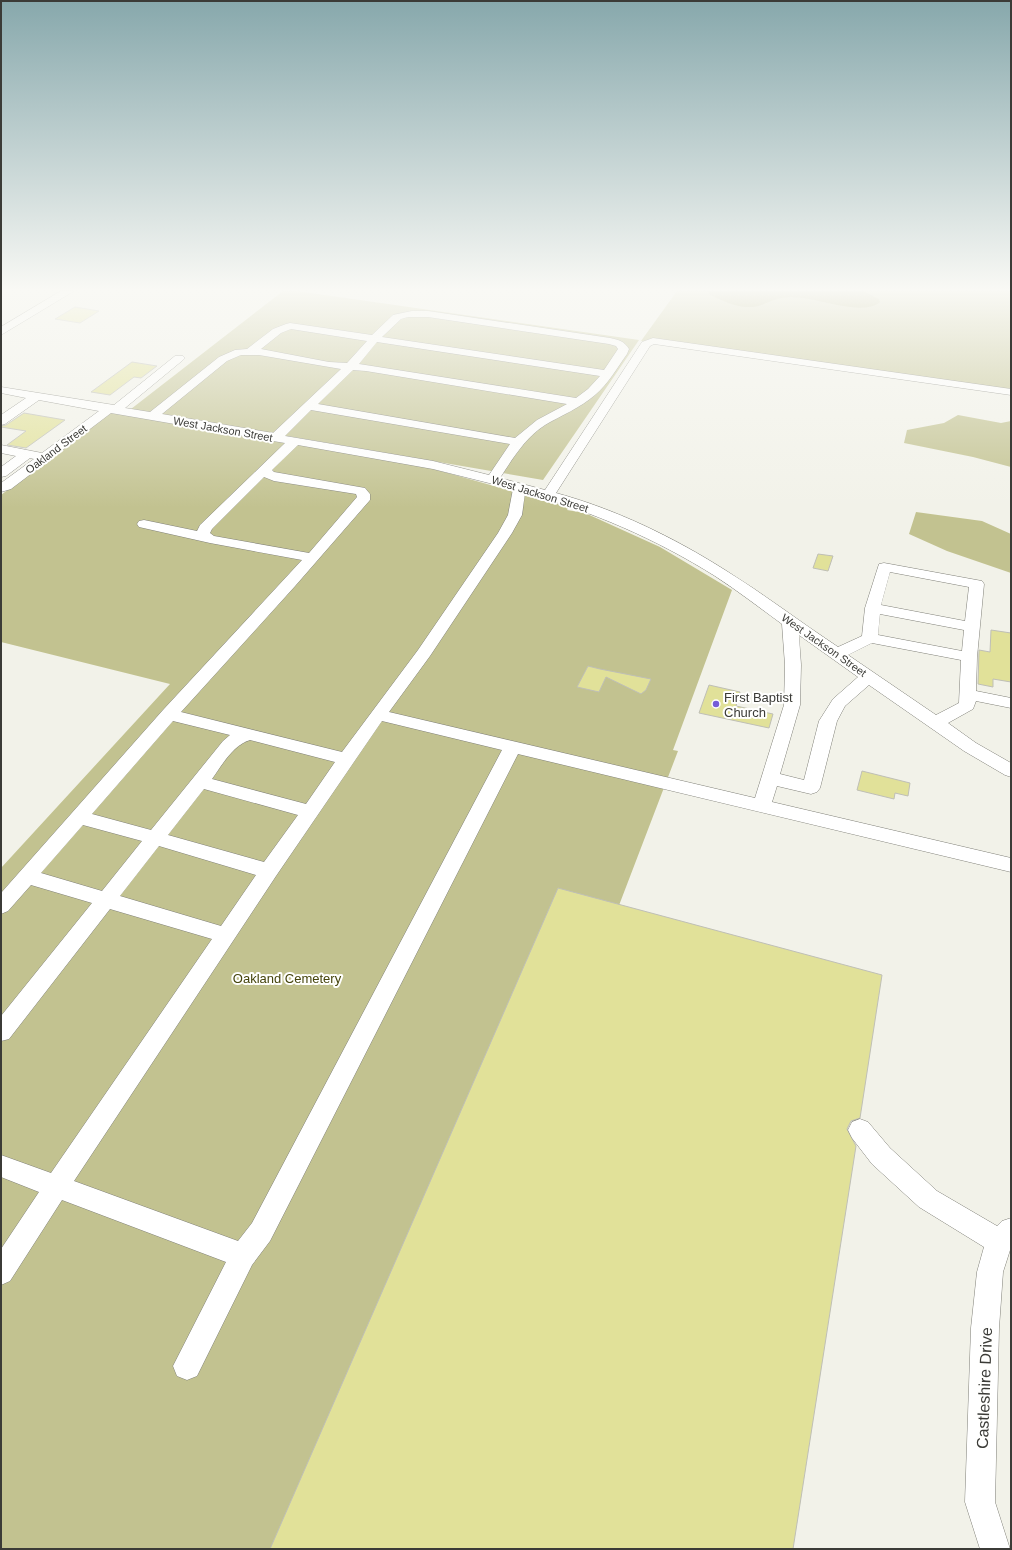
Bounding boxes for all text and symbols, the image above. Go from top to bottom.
street label: West Jackson Street [172,414,274,444]
street label: Oakland Street [23,422,89,476]
street label: West Jackson Street [490,474,590,514]
street label: West Jackson Street [779,611,869,679]
place label: First Baptist Church [724,690,793,720]
marker: First Baptist Church [711,699,721,709]
park label: Oakland Cemetery [233,971,342,986]
street label: Castleshire Drive [974,1327,995,1449]

